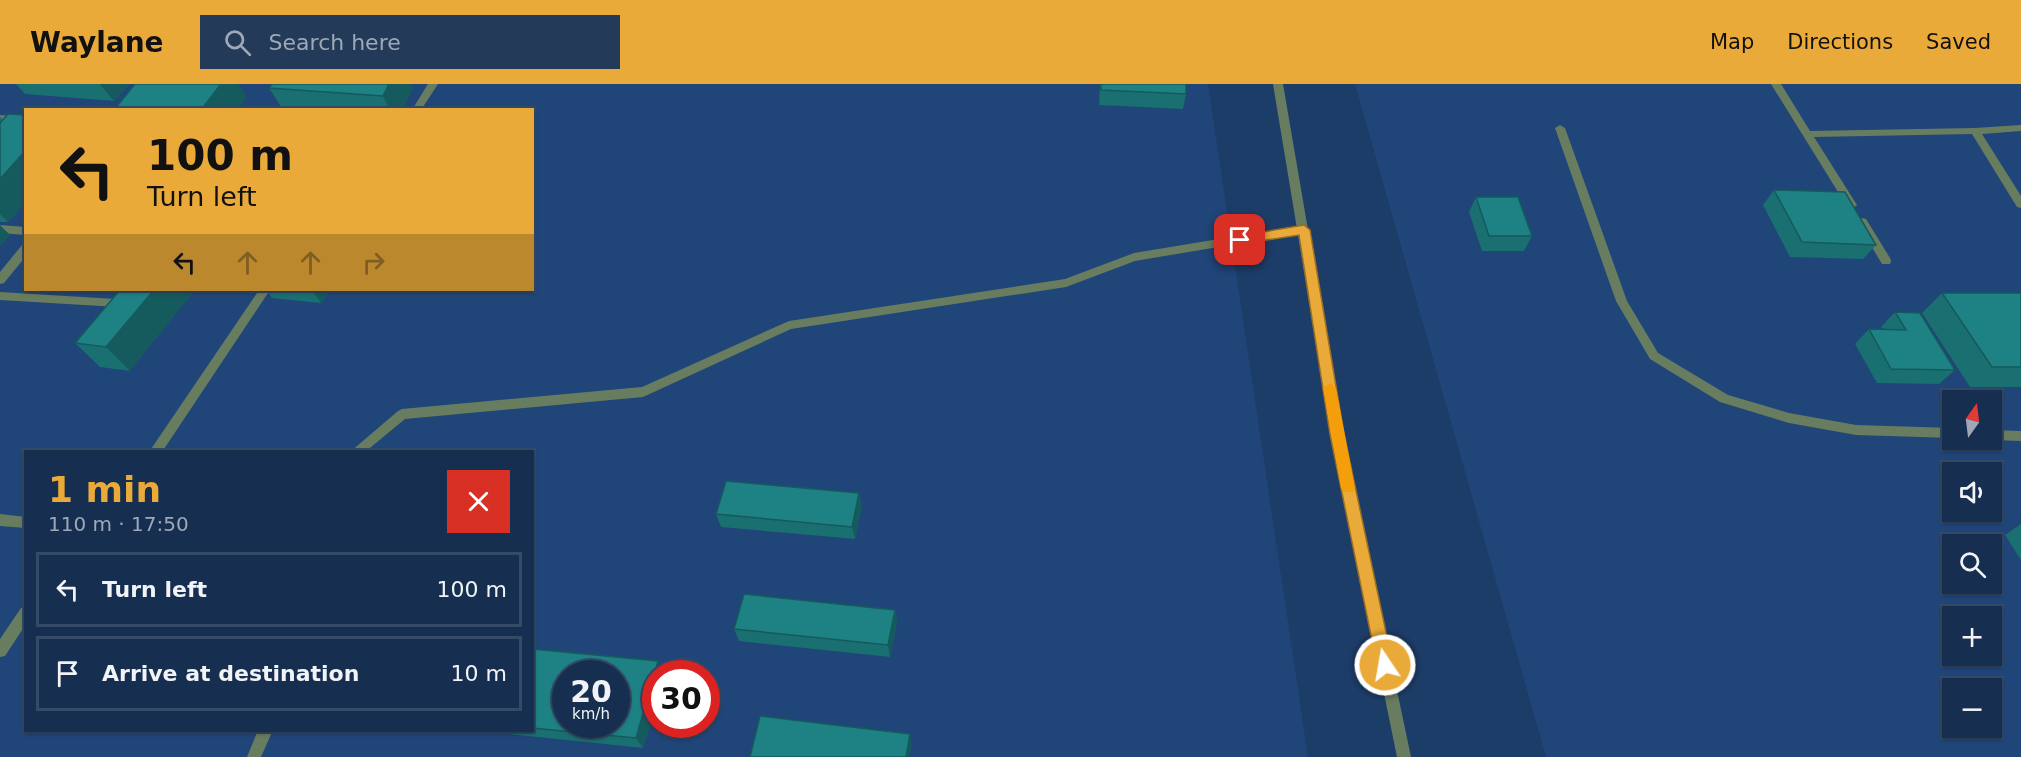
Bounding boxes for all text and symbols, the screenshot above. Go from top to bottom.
search box [200,15,620,69]
text: Waylane [30,26,164,59]
icon: search [221,26,254,59]
text: Search here [269,30,401,55]
text: Map [1710,30,1754,54]
text: Directions [1787,30,1893,54]
text: Saved [1926,30,1991,54]
text: 100 m [147,131,293,180]
icon: left [48,132,126,210]
text: Turn left [147,181,257,212]
pin [1214,214,1265,265]
icon: arrive [1223,223,1256,256]
icon: left [168,246,201,279]
icon: ahead [231,246,264,279]
icon: ahead [294,246,327,279]
icon: right [357,246,390,279]
north arrow [1942,390,2002,450]
map controls [1942,390,2002,738]
button: sound [1942,462,2002,522]
text: 1 min [48,469,161,510]
button: close [447,470,510,533]
text: 110 m · 17:50 [48,512,189,536]
button: search [1942,534,2002,594]
icon: left [51,573,84,606]
text: Turn left [102,577,207,602]
text: 100 m [437,577,507,602]
button: + [1942,606,2002,666]
position arrow [1353,633,1417,697]
icon: arrive [51,657,84,690]
speed limit sign: 30 [642,660,720,738]
text: Arrive at destination [102,661,359,686]
text: 10 m [451,661,507,686]
text: 20 [570,674,612,709]
button: − [1942,678,2002,738]
text: km/h [572,705,610,723]

